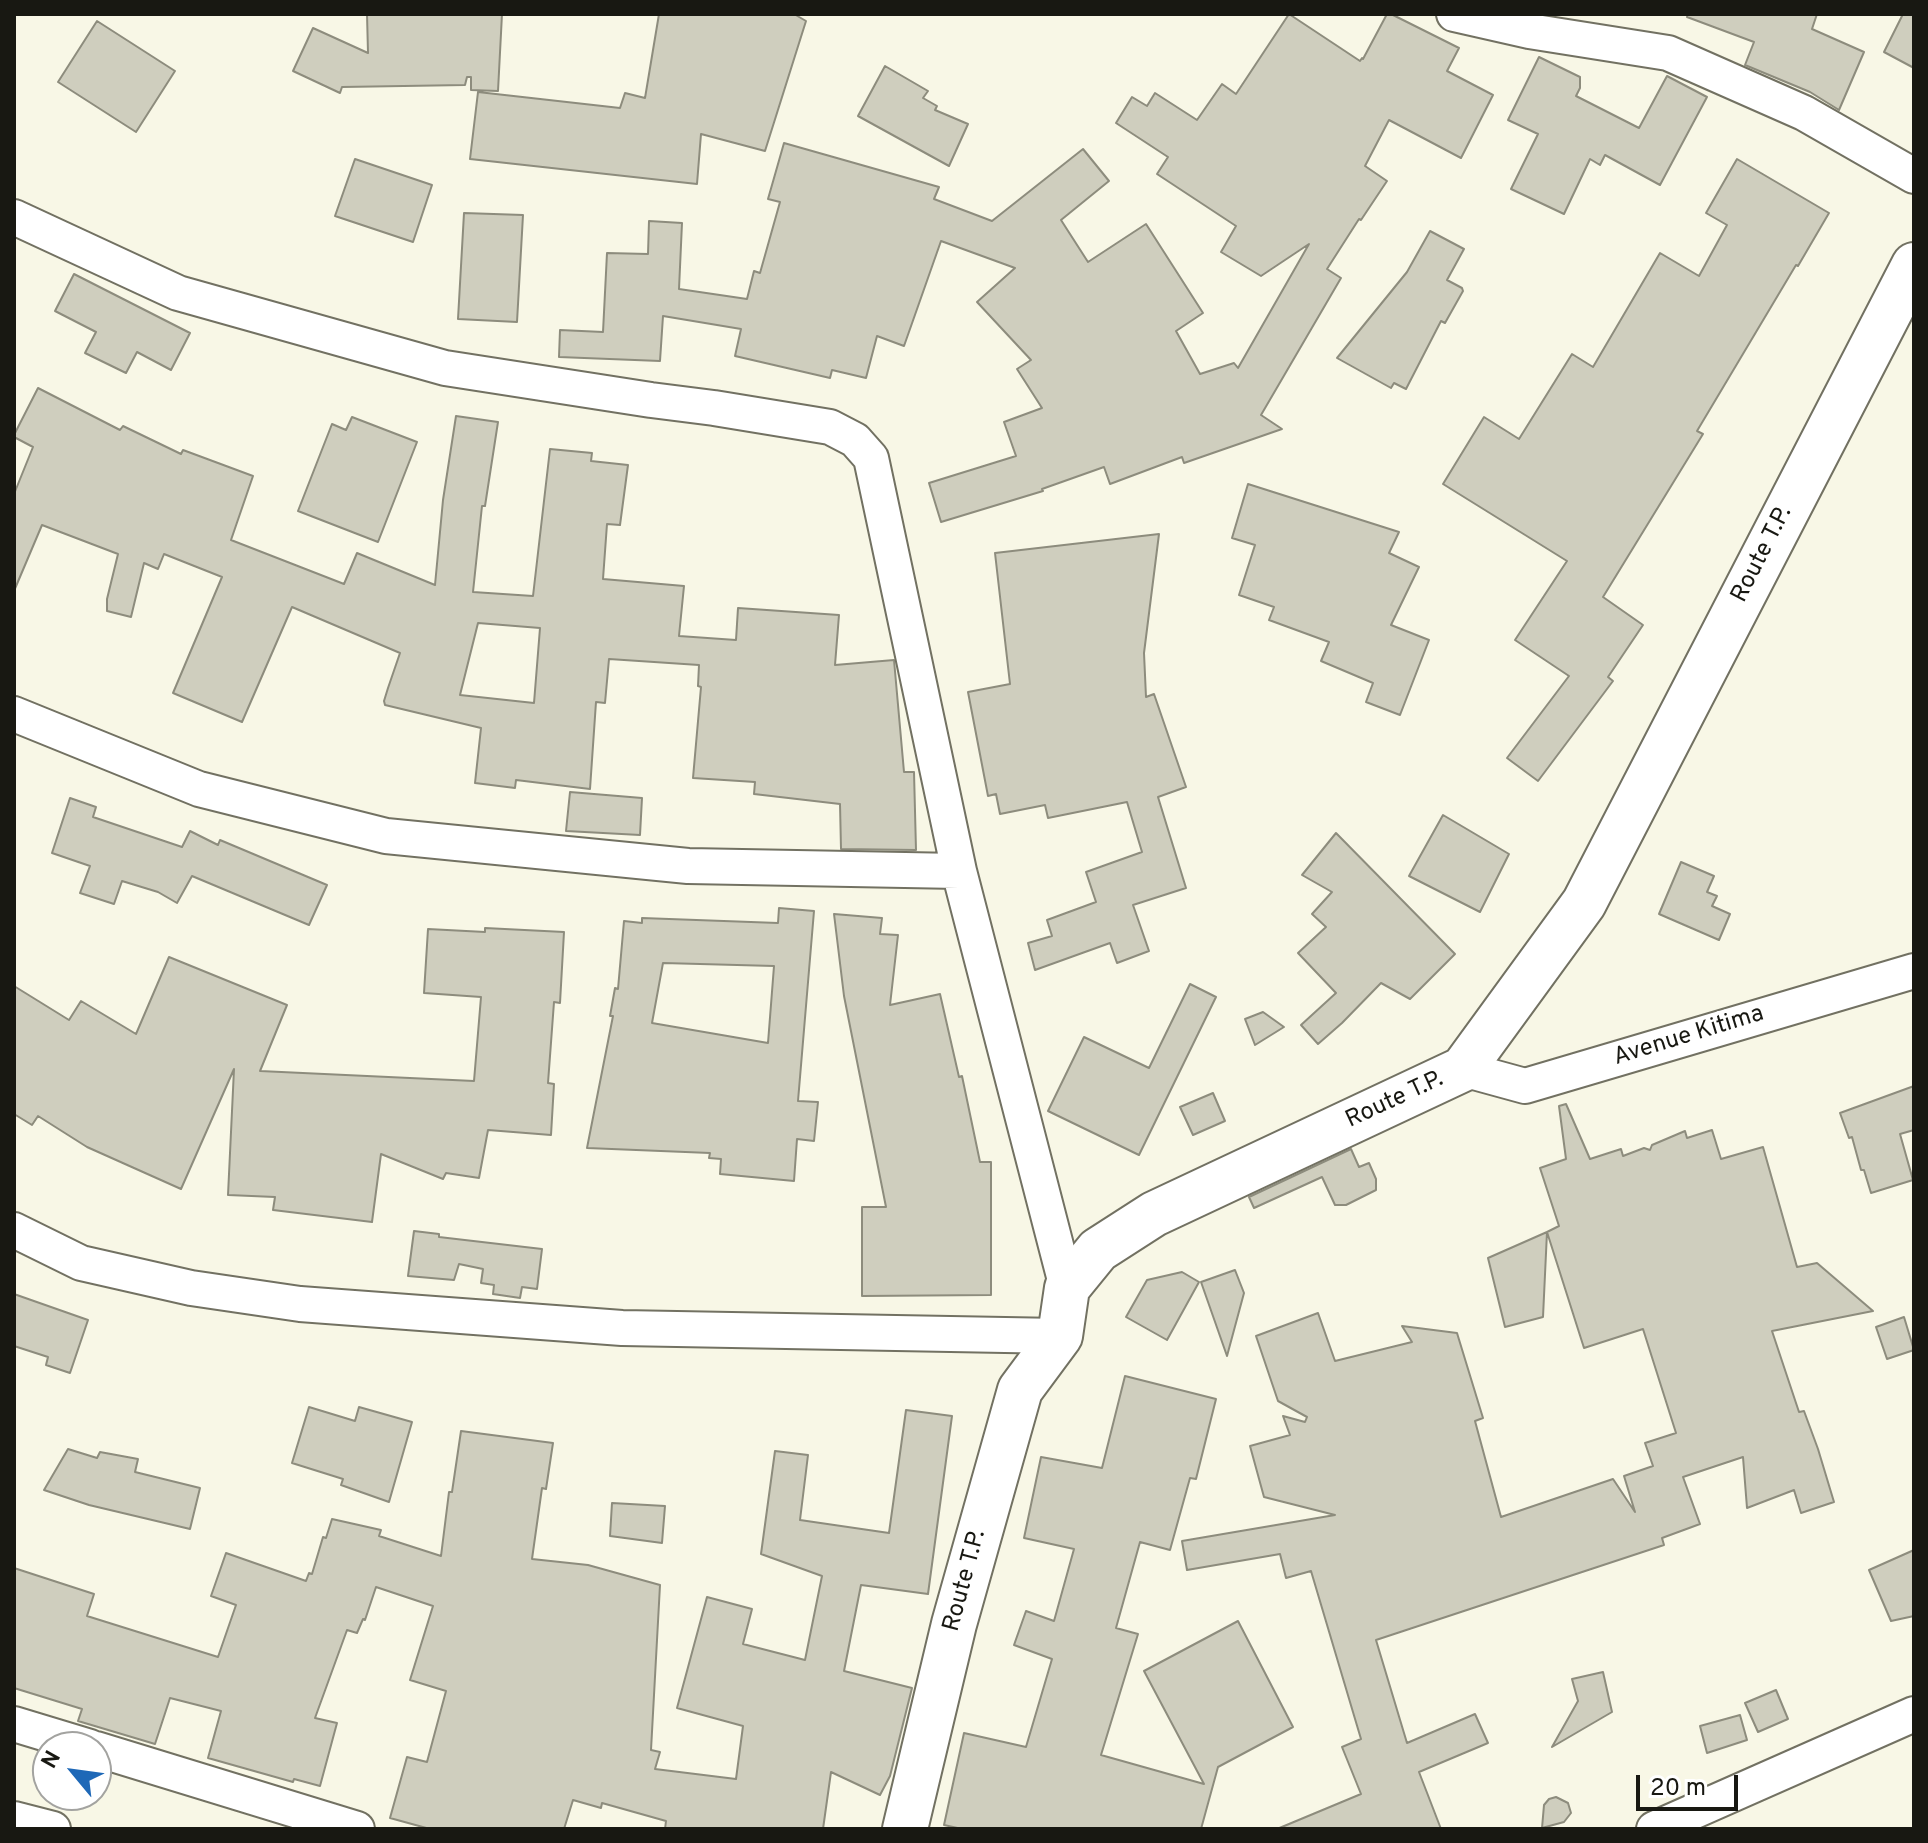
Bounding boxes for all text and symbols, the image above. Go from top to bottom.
street label: Route T.P. [1727,502,1799,608]
street label: Avenue Kitima [1610,1000,1768,1074]
street label: Route T.P. [1342,1066,1448,1136]
street label: Route T.P. [939,1527,993,1635]
north arrow [32,1731,112,1811]
text: N [37,1747,68,1774]
scale bar [1640,1759,1742,1809]
text: 20 m [1650,1774,1706,1804]

